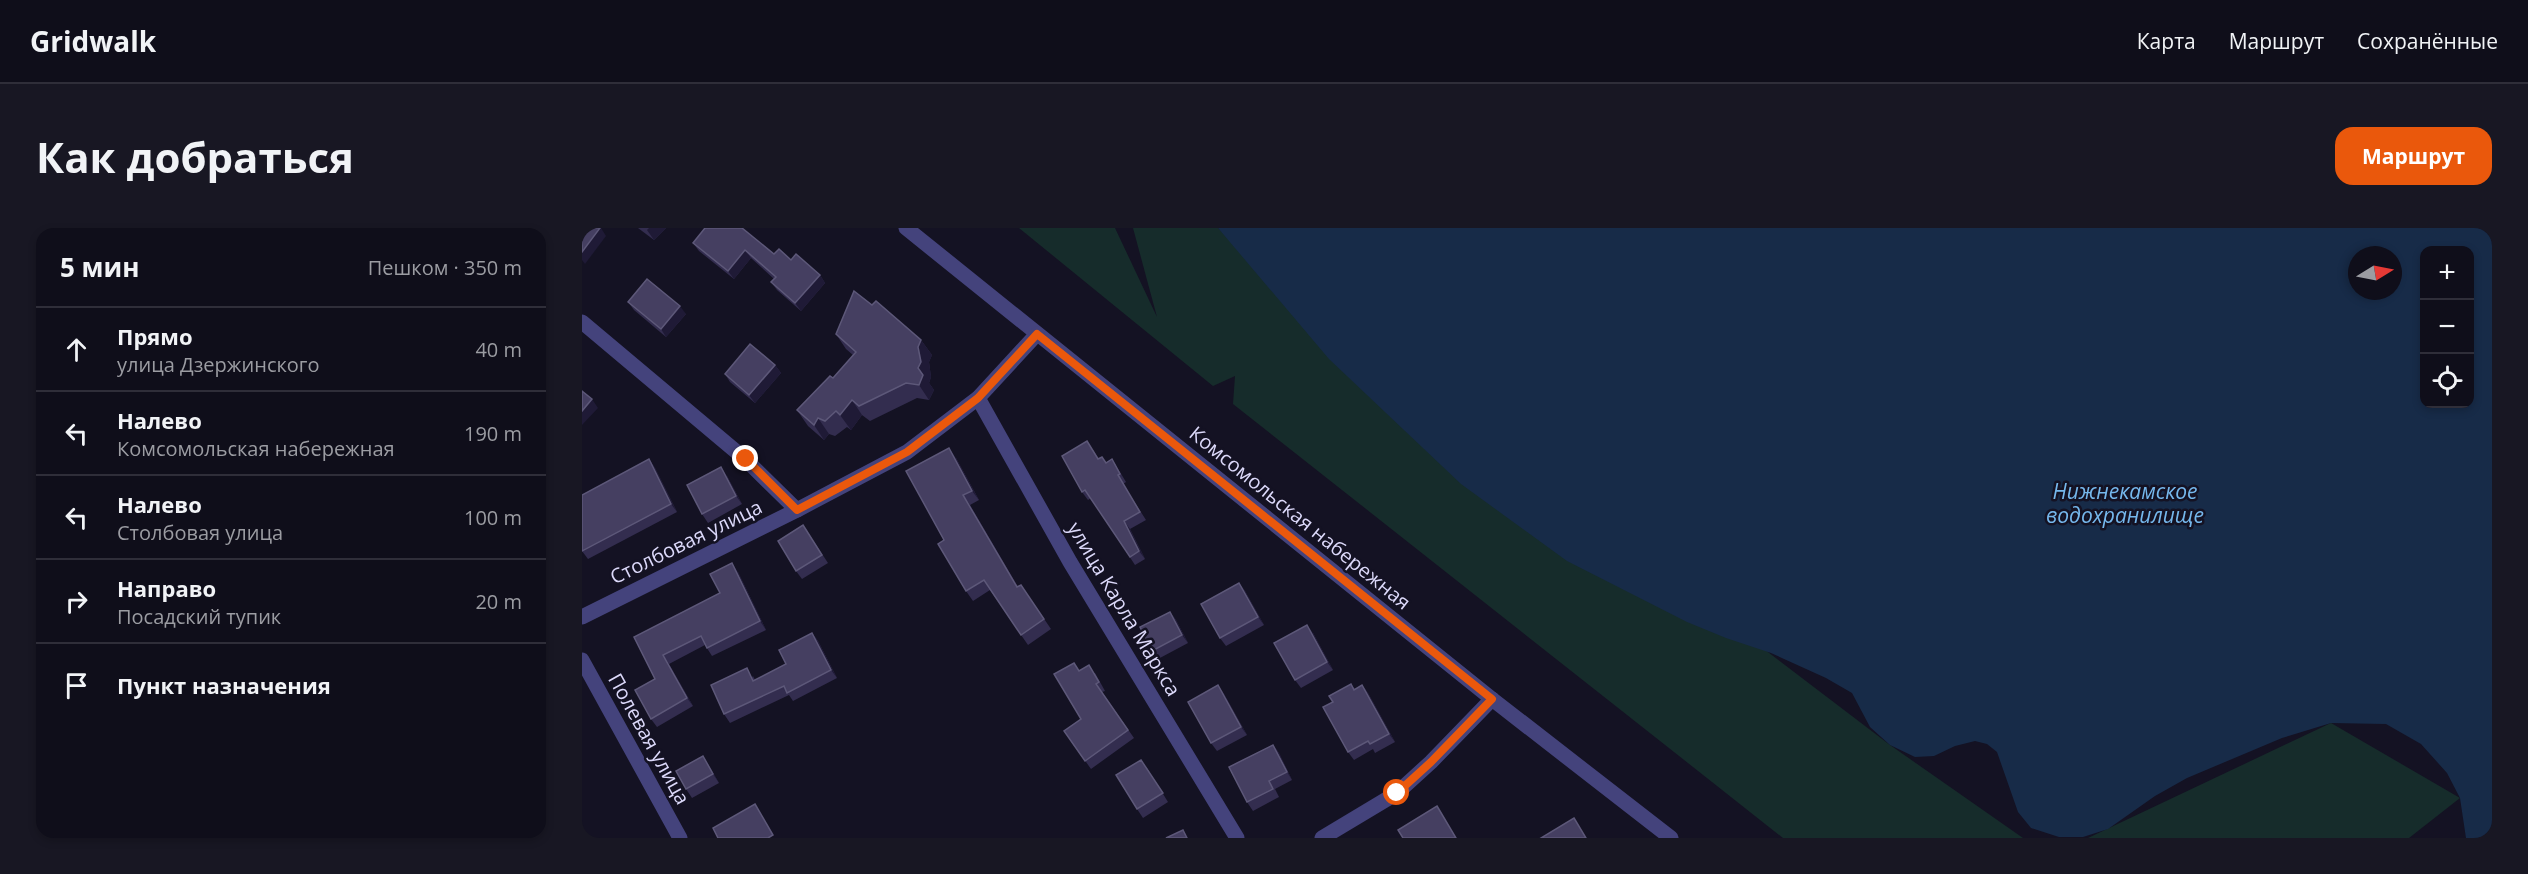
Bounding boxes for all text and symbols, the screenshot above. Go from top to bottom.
text: Gridwalk [30,22,156,60]
text: Карта [2137,27,2196,55]
text: Маршрут [2229,27,2324,55]
text: Сохранённые [2357,27,2498,55]
button: Маршрут [2335,127,2492,185]
text: Как добраться [36,128,354,185]
north arrow [2348,246,2402,300]
map controls [2420,246,2474,408]
button: + [2420,246,2474,300]
text: 5 мин [60,249,140,285]
text: Пешком · 350 m [368,254,522,281]
button: − [2420,300,2474,354]
text: Прямо [117,321,193,351]
icon: ahead [60,333,93,366]
text: 40 m [475,336,522,363]
text: улица Дзержинского [117,351,320,378]
button: locate [2420,354,2474,408]
text: Налево [117,405,202,435]
icon: left [60,417,93,450]
text: 190 m [464,420,522,447]
street label: Комсомольская набережная [1184,420,1417,615]
text: Комсомольская набережная [117,435,395,462]
route end [732,445,758,471]
water label: Нижнекамское водохранилище [2046,477,2204,529]
text: Налево [117,489,202,519]
street label: Столбовая улица [605,493,766,590]
icon: left [60,501,93,534]
text: 100 m [464,504,522,531]
street label: улица Карла Маркса [1062,517,1187,701]
text: Столбовая улица [117,519,283,546]
text: Направо [117,573,216,603]
icon: right [60,585,93,618]
text: 20 m [475,588,522,615]
text: Посадский тупик [117,603,281,630]
street label: Полевая улица [602,668,697,809]
icon: arrive [60,669,93,702]
text: Пункт назначения [117,670,331,700]
route start [1383,779,1409,805]

